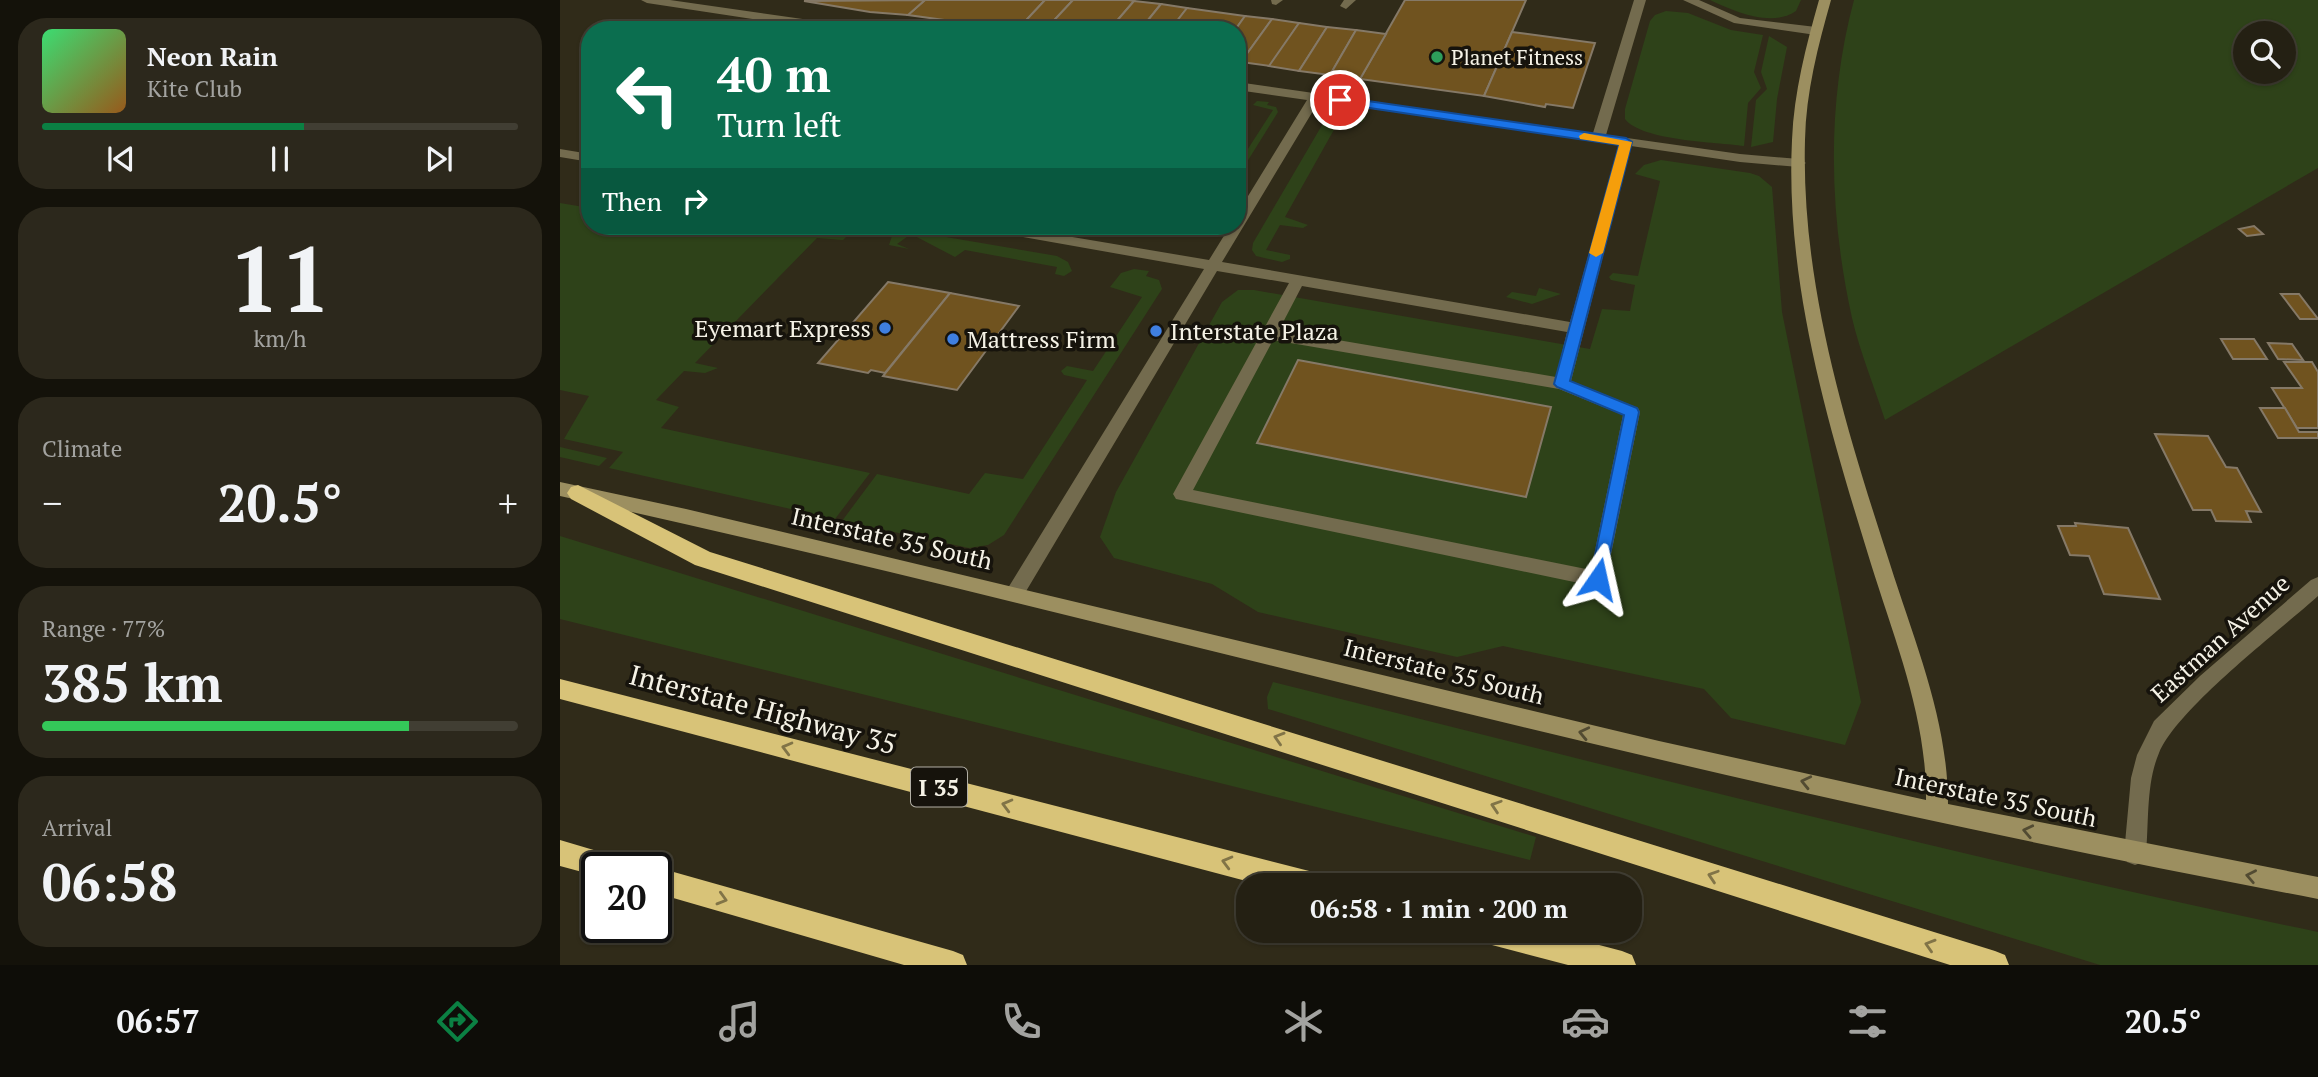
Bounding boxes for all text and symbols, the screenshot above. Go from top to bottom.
map controls [2233,21,2296,84]
button: search [2233,21,2296,84]
text: Neon Rain [147,39,278,73]
text: 40 m [717,41,831,106]
place label: Planet Fitness [1451,43,1583,71]
icon: left [602,49,693,140]
marker: Planet Fitness [1429,49,1445,65]
pin [1310,70,1370,130]
text: Kite Club [147,73,242,104]
icon: arrive [1321,81,1359,119]
text: Turn left [717,104,841,146]
icon: previous [102,140,140,178]
icon: pause [261,140,299,178]
icon: next [420,140,458,178]
icon: right [676,182,714,220]
text: Then [602,184,662,218]
text: 11 [229,217,331,338]
place label: Eyemart Express [694,312,871,344]
place label: Interstate Plaza [1170,315,1339,347]
marker: Eyemart Express [877,320,893,336]
text: km/h [253,323,307,354]
place label: Mattress Firm [967,323,1116,355]
marker: Interstate Plaza [1148,323,1164,339]
marker: Mattress Firm [945,331,961,347]
text: Climate [42,433,122,464]
text: 20.5° [217,468,343,537]
text: − [42,478,62,528]
text: + [498,478,518,528]
street label: Interstate 35 South [788,499,996,577]
position arrow [1561,542,1635,616]
street label: Eastman Avenue [2144,567,2296,709]
text: Range · 77% [42,613,165,644]
street label: Interstate 35 South [1340,631,1548,711]
text: 385 km [42,648,223,717]
street label: Interstate Highway 35 [625,656,901,762]
one-way arrow [1578,726,1590,741]
one-way arrow [1274,731,1286,746]
one-way arrow [781,742,793,756]
street label: Interstate 35 South [1892,760,2100,834]
road number: I 35 [911,768,967,806]
one-way arrow [1800,776,1812,791]
one-way arrow [1001,799,1013,813]
one-way arrow [1491,800,1503,815]
text: Arrival [42,812,113,843]
one-way arrow [2022,825,2034,840]
text: 06:58 [42,847,177,916]
speed limit sign: 20 [581,852,672,943]
one-way arrow [1221,856,1233,870]
one-way arrow [1707,869,1719,884]
one-way arrow [2245,869,2257,884]
one-way arrow [716,890,728,905]
text: 06:58 · 1 min · 200 m [1310,891,1568,925]
one-way arrow [1924,939,1936,954]
icon: directions [433,997,482,1046]
icon: music [715,997,764,1046]
icon: phone [997,997,1046,1046]
icon: climate [1279,997,1328,1046]
icon: car [1561,997,1610,1046]
icon: filters [1843,997,1892,1046]
text: 06:57 [116,1000,200,1042]
text: 20.5° [2125,1000,2202,1042]

